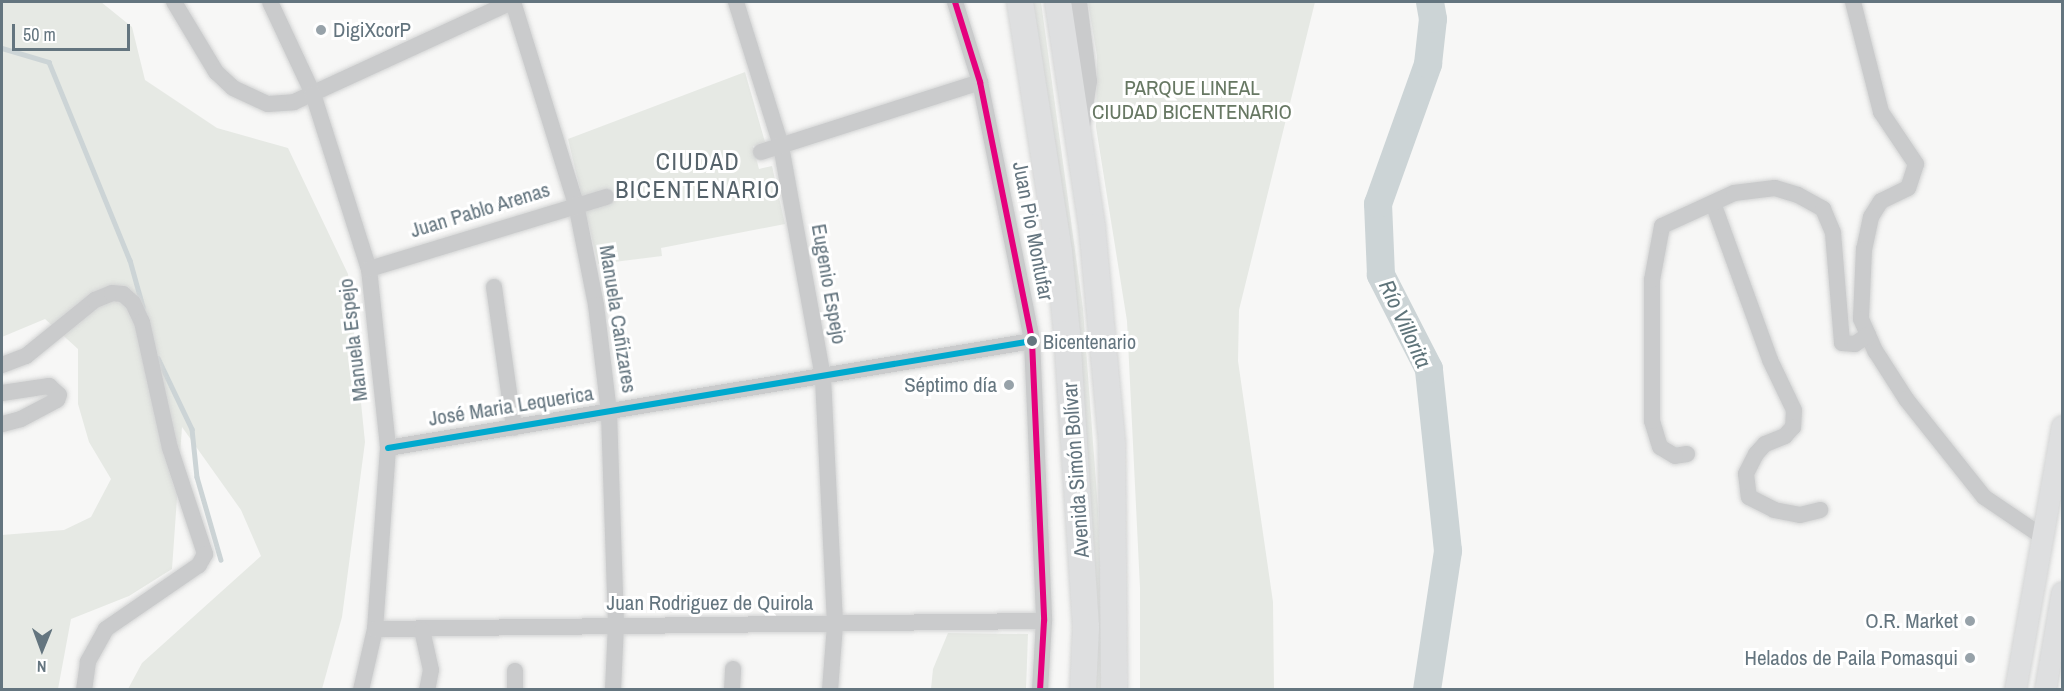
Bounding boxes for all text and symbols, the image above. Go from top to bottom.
scale bar [15,12,134,50]
place label: DigiXcorP [333,17,411,43]
text: 50 m [23,22,56,47]
marker: DigiXcorP [314,23,328,37]
park label: PARQUE LINEAL CIUDAD BICENTENARIO [1092,75,1292,125]
district label: CIUDAD BICENTENARIO [615,148,781,204]
street label: Juan Pio Montufar [1007,160,1059,302]
street label: Juan Pablo Arenas [407,177,553,243]
street label: Eugenio Espejo [806,222,852,346]
street label: Manuela Cañizares [594,243,642,395]
water label: Río Villorita [1373,276,1437,372]
street label: Manuela Espejo [333,277,373,403]
place label: Bicentenario [1043,329,1136,353]
marker: Bicentenario [1026,335,1038,347]
place label: Séptimo día [904,372,997,398]
marker: Séptimo día [1002,378,1016,392]
street label: José Maria Lequerica [427,381,595,431]
street label: Avenida Simón Bolívar [1057,381,1095,559]
street label: Juan Rodriguez de Quirola [607,590,813,616]
place label: O.R. Market [1865,608,1958,634]
marker: O.R. Market [1963,614,1977,628]
north arrow [12,619,72,679]
place label: Helados de Paila Pomasqui [1745,645,1958,671]
marker: Helados de Paila Pomasqui [1963,651,1977,665]
text: N [37,656,47,678]

